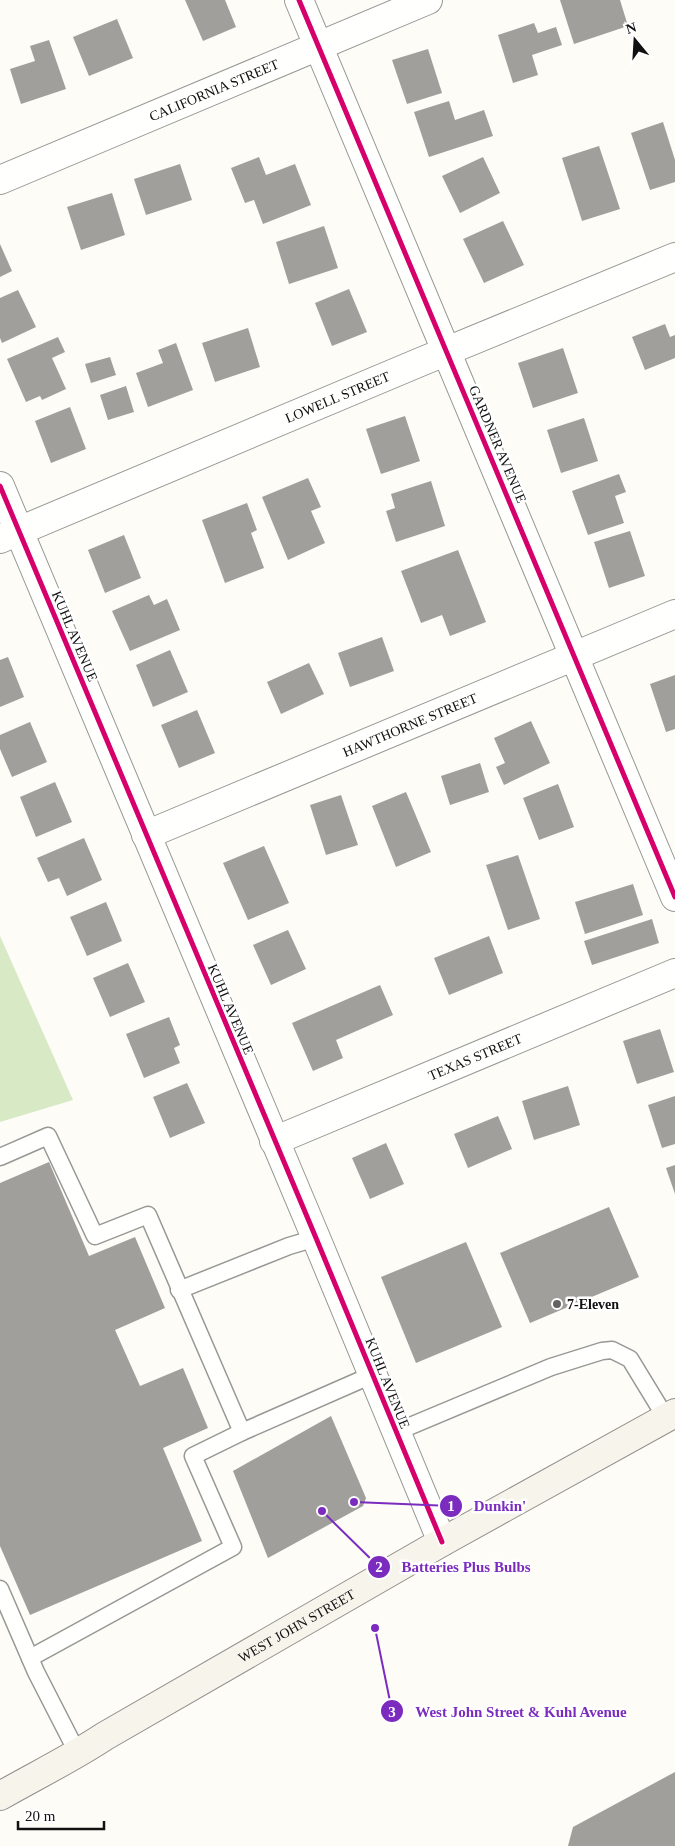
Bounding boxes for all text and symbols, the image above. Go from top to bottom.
north arrow [610,15,660,65]
text: N [624,19,638,37]
street label: CALIFORNIA STREET [147,56,281,124]
street label: LOWELL STREET [283,369,392,426]
street label: GARDNER AVENUE [466,383,529,505]
street label: KUHL AVENUE [49,589,100,684]
street label: HAWTHORNE STREET [341,690,480,760]
street label: KUHL AVENUE [205,962,256,1057]
street label: TEXAS STREET [426,1031,525,1083]
place label: 7-Eleven [567,1297,619,1312]
marker: 7-Eleven [551,1298,563,1310]
street label: KUHL AVENUE [362,1335,413,1431]
callout: Dunkin' [439,1491,536,1521]
text: 1 [447,1498,455,1514]
text: Dunkin' [474,1498,526,1514]
callout: Batteries Plus Bulbs [367,1552,541,1582]
text: 2 [375,1559,383,1575]
text: Batteries Plus Bulbs [401,1559,531,1575]
street label: WEST JOHN STREET [236,1586,358,1666]
callout: West John Street & Kuhl Avenue [379,1696,637,1726]
text: 3 [388,1704,396,1720]
text: West John Street & Kuhl Avenue [415,1704,627,1720]
scale bar [18,1798,104,1830]
text: 20 m [25,1808,56,1824]

